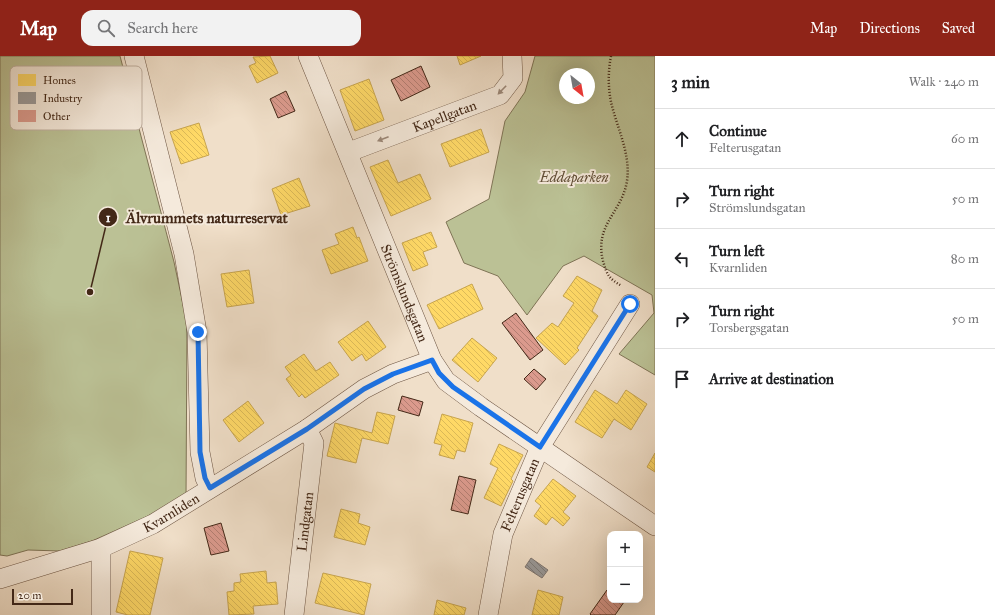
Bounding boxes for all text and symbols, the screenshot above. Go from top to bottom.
search box [81,10,361,46]
text: Map [20,17,57,40]
icon: search [95,17,117,39]
text: Search here [127,19,198,37]
text: Map [810,20,837,37]
text: Directions [859,20,920,37]
text: Saved [942,20,975,37]
legend [10,66,142,130]
north arrow [559,68,595,104]
text: 3 min [671,72,710,93]
text: Homes [43,74,76,87]
text: Walk · 240 m [909,74,979,90]
one-way arrow [498,85,507,95]
text: Industry [43,92,83,105]
street label: Kapellgatan [410,96,479,136]
text: Other [43,110,71,123]
text: Continue [709,122,767,140]
icon: ahead [671,128,693,150]
text: 60 m [951,131,979,147]
one-way arrow [376,137,388,143]
text: Felterusgatan [709,140,781,156]
park label: Eddaparken [539,169,609,187]
text: Turn right [709,182,774,200]
icon: right [671,188,693,210]
text: 50 m [952,191,979,207]
text: Strömslundsgatan [709,200,806,216]
callout: Älvrummets naturreservat [98,204,296,231]
text: Älvrummets naturreservat [125,209,289,227]
text: 1 [106,211,111,225]
street label: Strömslundsgatan [377,242,432,345]
text: Turn left [709,242,765,260]
icon: left [671,248,693,270]
text: 80 m [951,251,979,267]
text: Kvarnliden [709,260,767,276]
route start [621,295,639,313]
text: Turn right [709,302,774,320]
icon: right [671,308,693,330]
text: 50 m [952,311,979,327]
text: Torsbergsgatan [709,320,789,336]
route end [189,323,207,341]
icon: arrive [671,368,693,390]
text: Arrive at destination [709,370,834,388]
street label: Felterusgatan [497,455,543,534]
street label: Kvarnliden [140,489,203,536]
street label: Lindgatan [293,491,317,552]
map controls [607,531,643,603]
button: + [607,531,643,567]
button: − [607,567,643,603]
scale bar [12,587,73,606]
text: 20 m [18,589,41,602]

